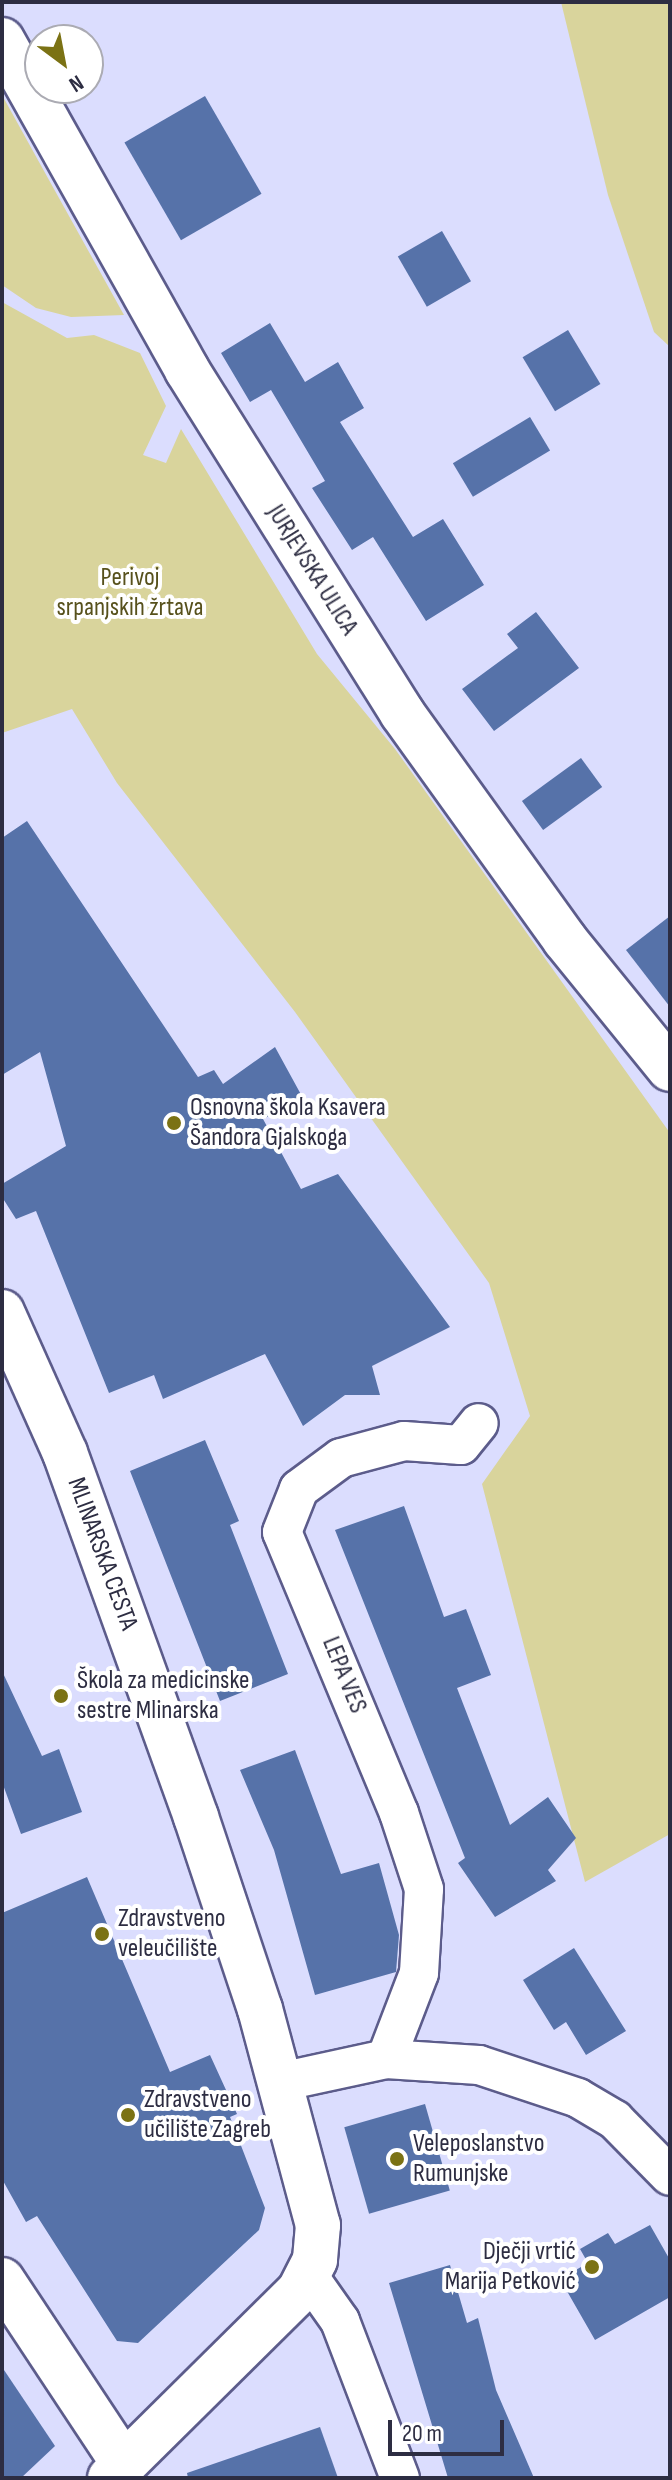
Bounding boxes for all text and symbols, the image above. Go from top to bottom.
north arrow [24,24,104,104]
text: N [64,69,88,98]
street label: JURJEVSKA ULICA [260,499,364,641]
park label: Perivoj srpanjskih žrtava [56,562,204,624]
place label: Osnovna škola Ksavera Šandora Gjalskoga [190,1092,386,1154]
marker: Osnovna škola Ksavera Šandora Gjalskoga [165,1114,183,1132]
street label: MLINARSKA CESTA [60,1474,144,1634]
street label: LEPA VES [315,1632,373,1718]
place label: Škola za medicinske sestre Mlinarska [77,1665,249,1726]
marker: Škola za medicinske sestre Mlinarska [52,1687,70,1705]
place label: Zdravstveno veleučilište [118,1903,226,1964]
marker: Zdravstveno veleučilište [93,1925,111,1943]
place label: Zdravstveno učilište Zagreb [144,2084,271,2146]
marker: Zdravstveno učilište Zagreb [119,2106,137,2124]
place label: Veleposlanstvo Rumunjske [413,2128,544,2190]
marker: Veleposlanstvo Rumunjske [388,2150,406,2168]
place label: Dječji vrtić Marija Petković [445,2236,576,2298]
marker: Dječji vrtić Marija Petković [583,2258,601,2276]
scale bar [392,2404,508,2454]
text: 20 m [402,2419,442,2448]

